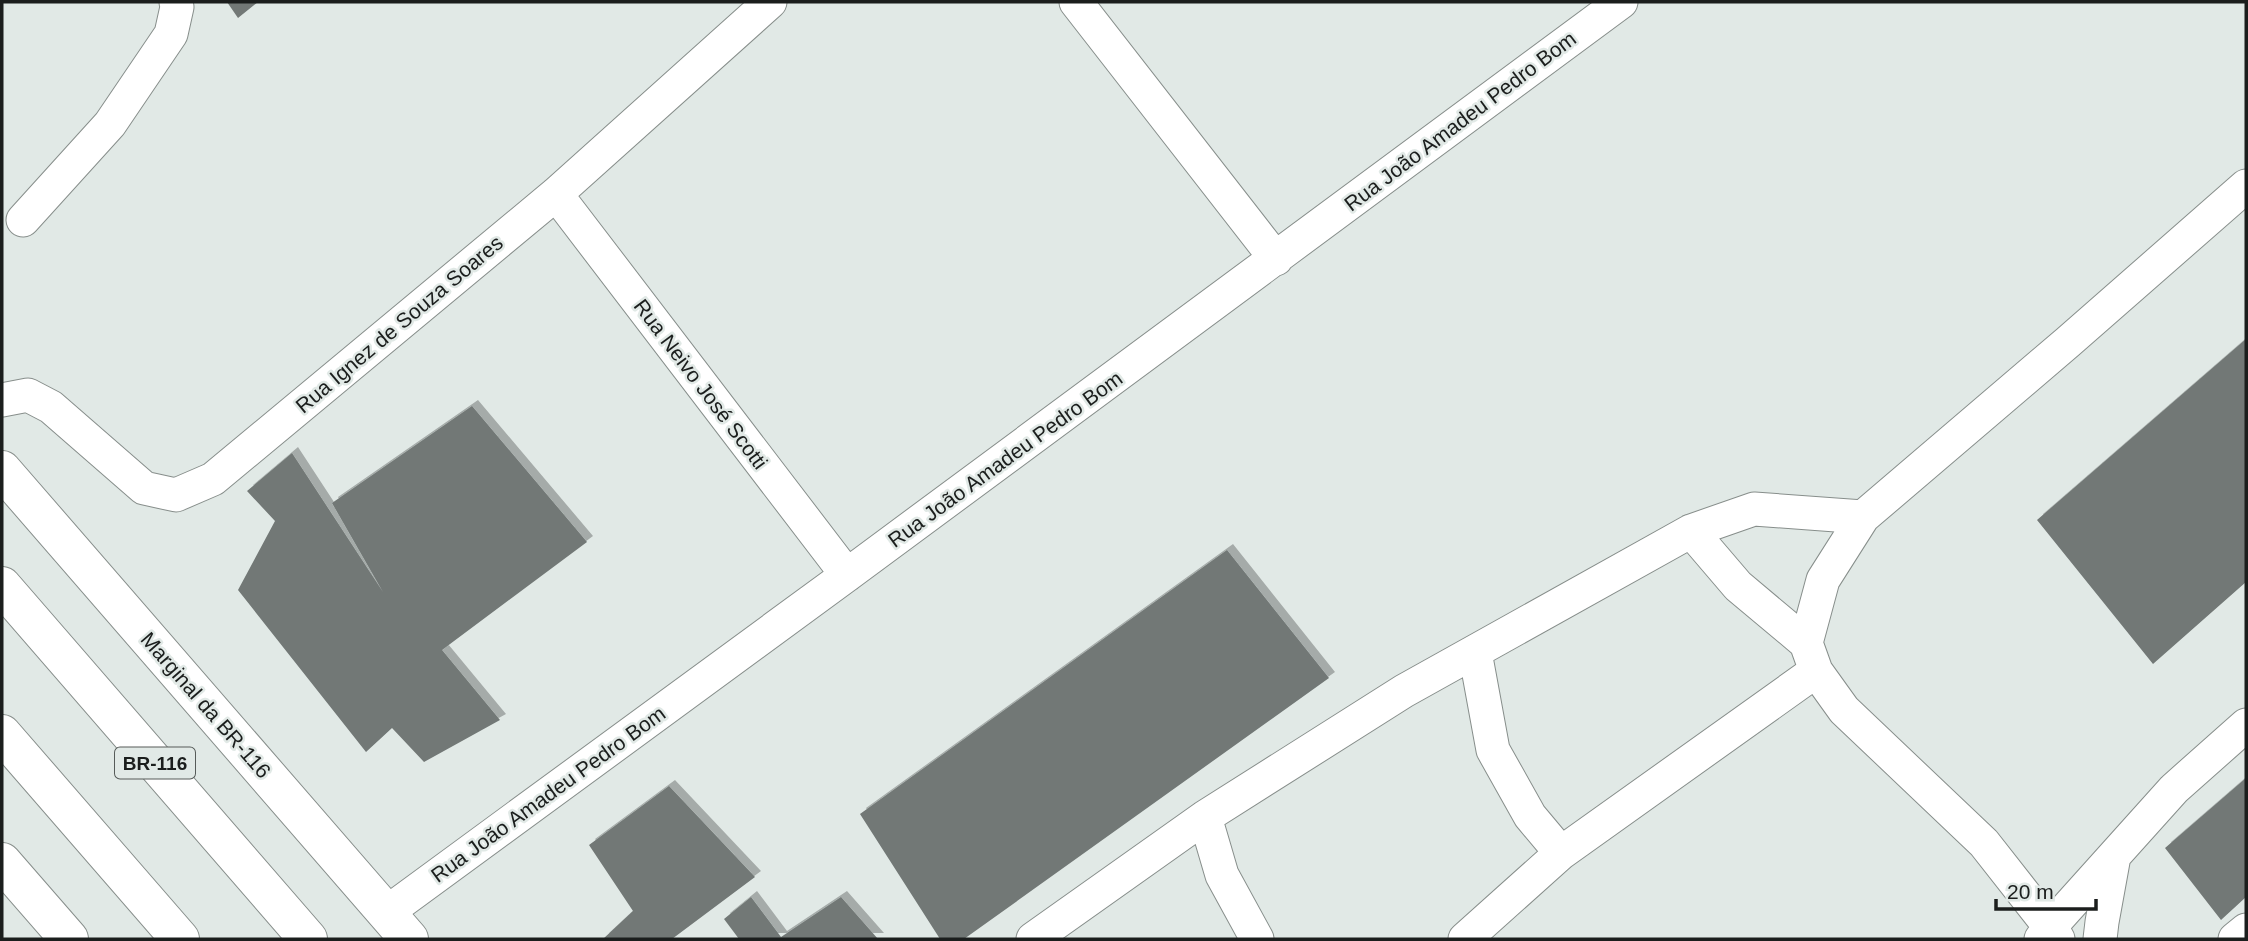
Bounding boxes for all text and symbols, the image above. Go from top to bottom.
street label: Rua João Amadeu Pedro Bom [1340,26,1580,216]
street label: Rua Ignez de Souza Soares [291,231,507,417]
street label: Rua Neivo José Scotti [630,295,772,473]
street label: Rua João Amadeu Pedro Bom [883,366,1127,552]
street label: Marginal da BR-116 [136,627,276,783]
street label: Rua João Amadeu Pedro Bom [426,701,670,887]
road number: BR-116 [115,748,195,778]
scale bar [1996,867,2096,911]
text: 20 m [2007,880,2054,903]

